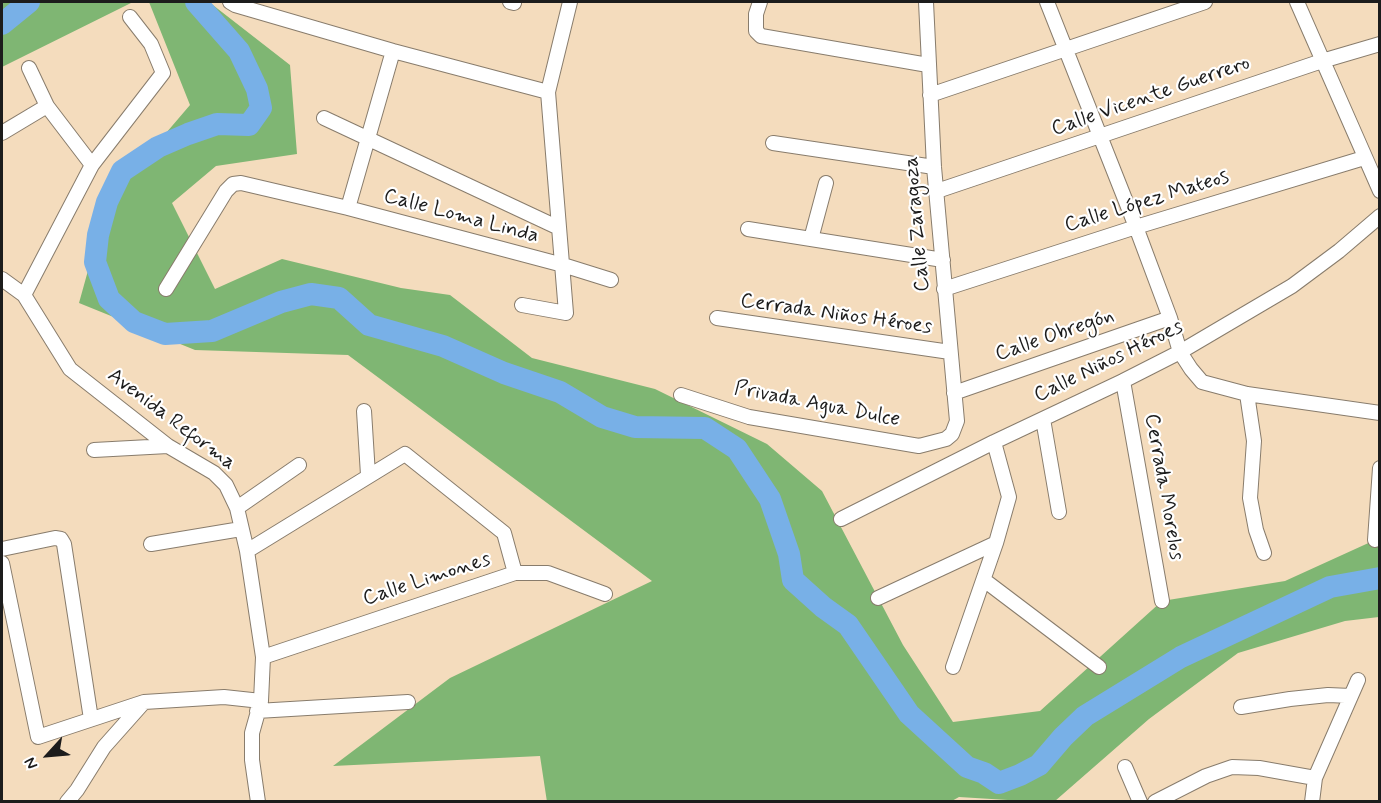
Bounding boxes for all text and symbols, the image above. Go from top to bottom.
street label: Calle Vicente Guerrero [1048,51,1254,143]
street label: Calle Zaragoza [900,155,936,293]
street label: Calle López Mateos [1062,165,1232,239]
street label: Calle Loma Linda [381,184,541,250]
street label: Cerrada Niños Héroes [739,289,933,341]
street label: Calle Obregón [992,304,1118,368]
street label: Calle Niños Héroes [1030,315,1188,409]
street label: Avenida Reforma [102,364,240,476]
street label: Privada Agua Dulce [732,377,902,433]
street label: Cerrada Morelos [1138,412,1188,562]
street label: Calle Limones [360,548,494,612]
north arrow [18,725,78,785]
text: N [20,754,43,773]

